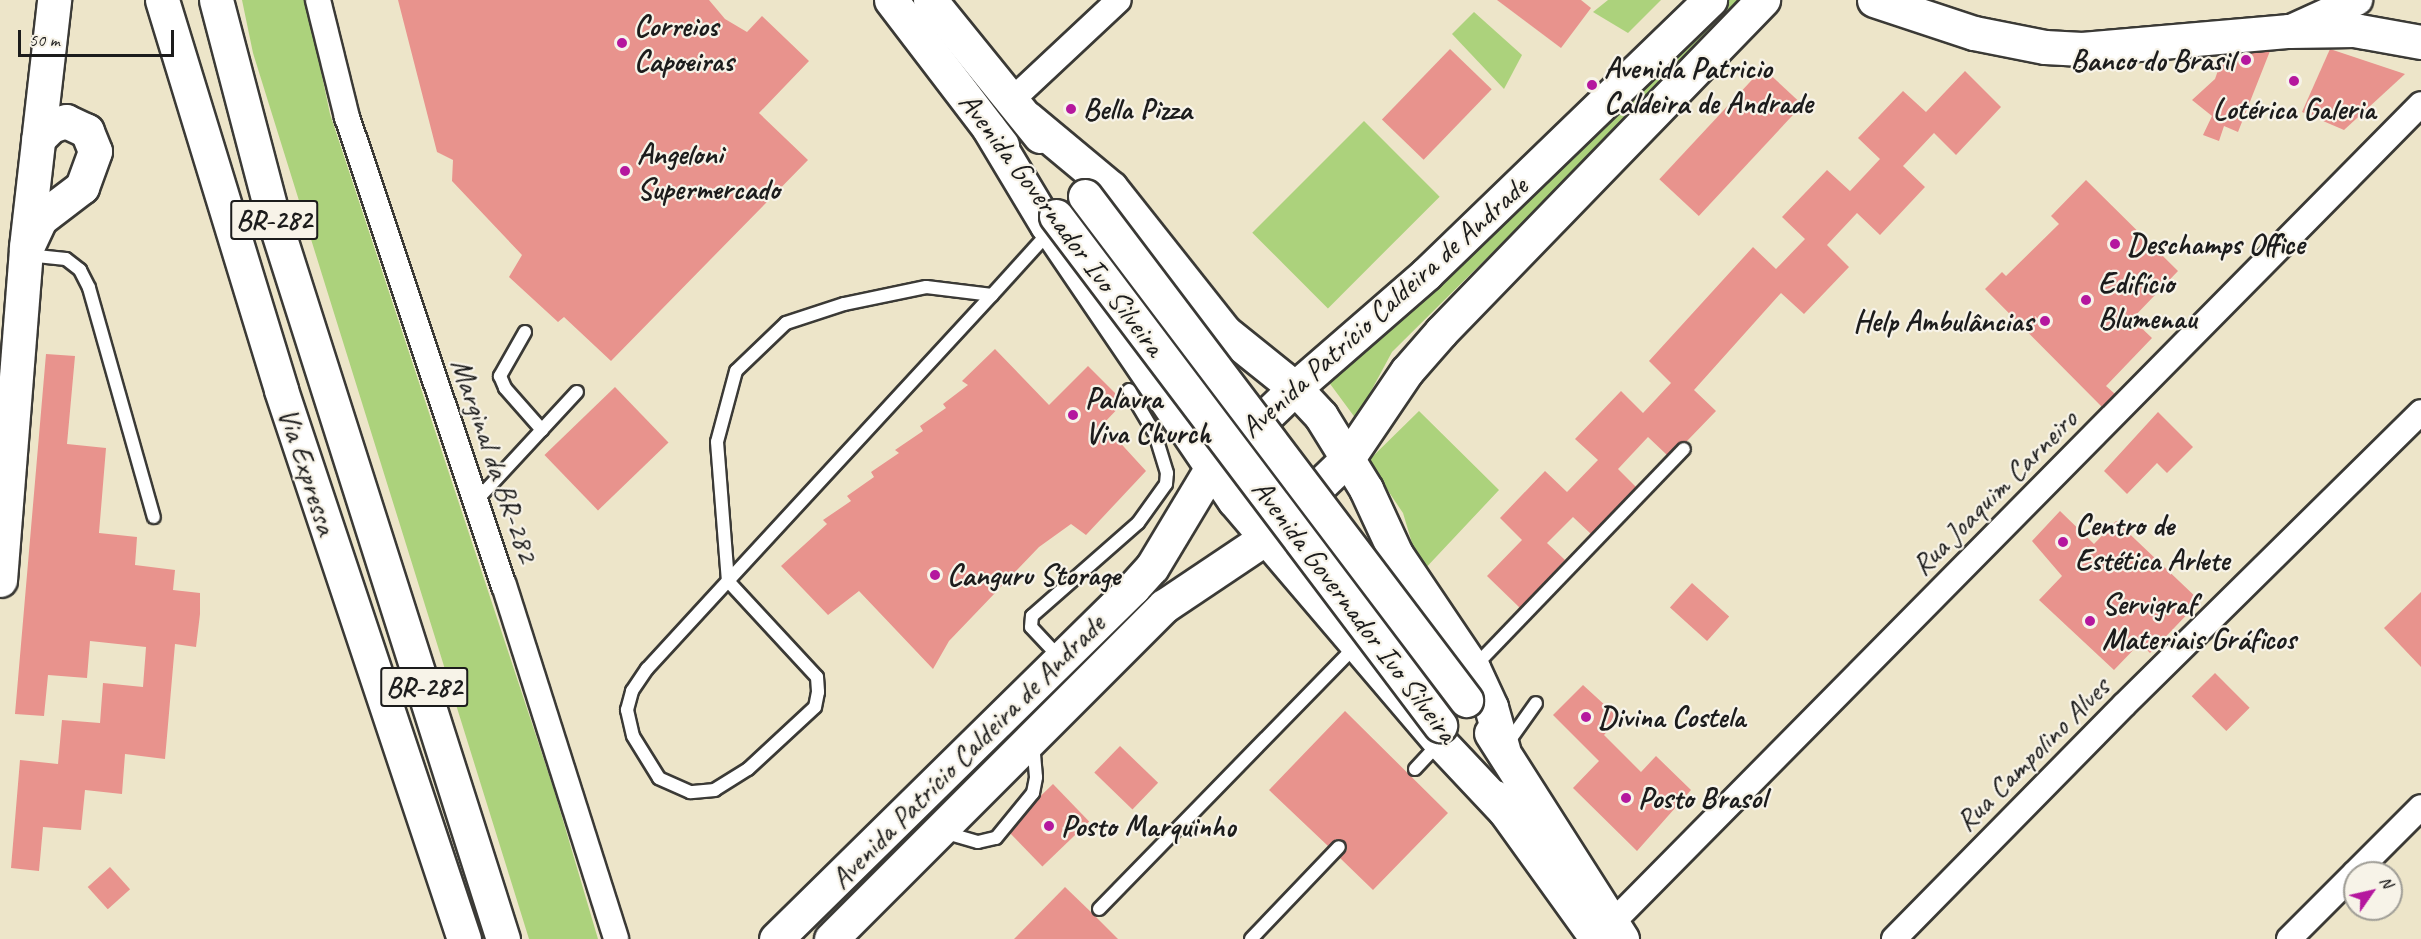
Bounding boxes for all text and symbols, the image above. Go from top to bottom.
place label: Correios Capoeiras [634,8,733,78]
scale bar [21,18,177,56]
text: 50 m [29,29,60,51]
marker: Correios Capoeiras [615,36,629,50]
place label: Banco do Brasil [2071,42,2234,78]
place label: Avenida Patricio Caldeira de Andrade [1604,50,1813,121]
marker: Banco do Brasil [2239,53,2253,67]
marker: Lotérica Galeria [2287,74,2301,88]
marker: Avenida Patricio Caldeira de Andrade [1585,78,1599,92]
street label: Avenida Governador Ivo Silveira [951,85,1173,363]
place label: Bella Pizza [1083,91,1191,127]
place label: Lotérica Galeria [2212,91,2376,127]
marker: Bella Pizza [1064,102,1078,116]
place label: Angeloni Supermercado [637,136,779,207]
marker: Angeloni Supermercado [618,164,632,178]
street label: Avenida Patrício Caldeira de Andrade [1232,168,1536,446]
road number: BR-282 [229,195,319,245]
place label: Deschamps Office [2127,226,2304,262]
marker: Deschamps Office [2108,237,2122,251]
place label: Edifício Blumenau [2098,265,2196,336]
marker: Edifício Blumenau [2079,293,2093,307]
place label: Help Ambulâncias [1853,303,2033,339]
marker: Help Ambulâncias [2038,314,2052,328]
street label: Marginal da BR-282 [443,353,547,567]
place label: Palavra Viva Church [1085,380,1211,450]
street label: Rua Joaquim Carneiro [1904,402,2084,582]
street label: Via Expressa [271,403,345,539]
marker: Palavra Viva Church [1066,408,1080,422]
street label: Avenida Governador Ivo Silveira [1244,472,1466,750]
place label: Centro de Estética Arlete [2075,507,2229,578]
marker: Centro de Estética Arlete [2056,535,2070,549]
place label: Canguru Storage [947,557,1120,593]
marker: Canguru Storage [928,568,942,582]
place label: Servigraf Materiais Gráficos [2102,586,2296,656]
street label: Avenida Patrício Caldeira de Andrade [821,605,1113,897]
marker: Servigraf Materiais Gráficos [2083,614,2097,628]
road number: BR-282 [379,662,469,712]
street label: Rua Campolino Alves [1947,669,2117,839]
place label: Divina Costela [1598,699,1745,735]
marker: Divina Costela [1579,710,1593,724]
place label: Posto Brasol [1638,780,1767,816]
marker: Posto Brasol [1619,791,1633,805]
place label: Posto Marquinho [1061,808,1237,844]
marker: Posto Marquinho [1042,819,1056,833]
north arrow [2343,861,2403,921]
text: N [2375,872,2397,892]

